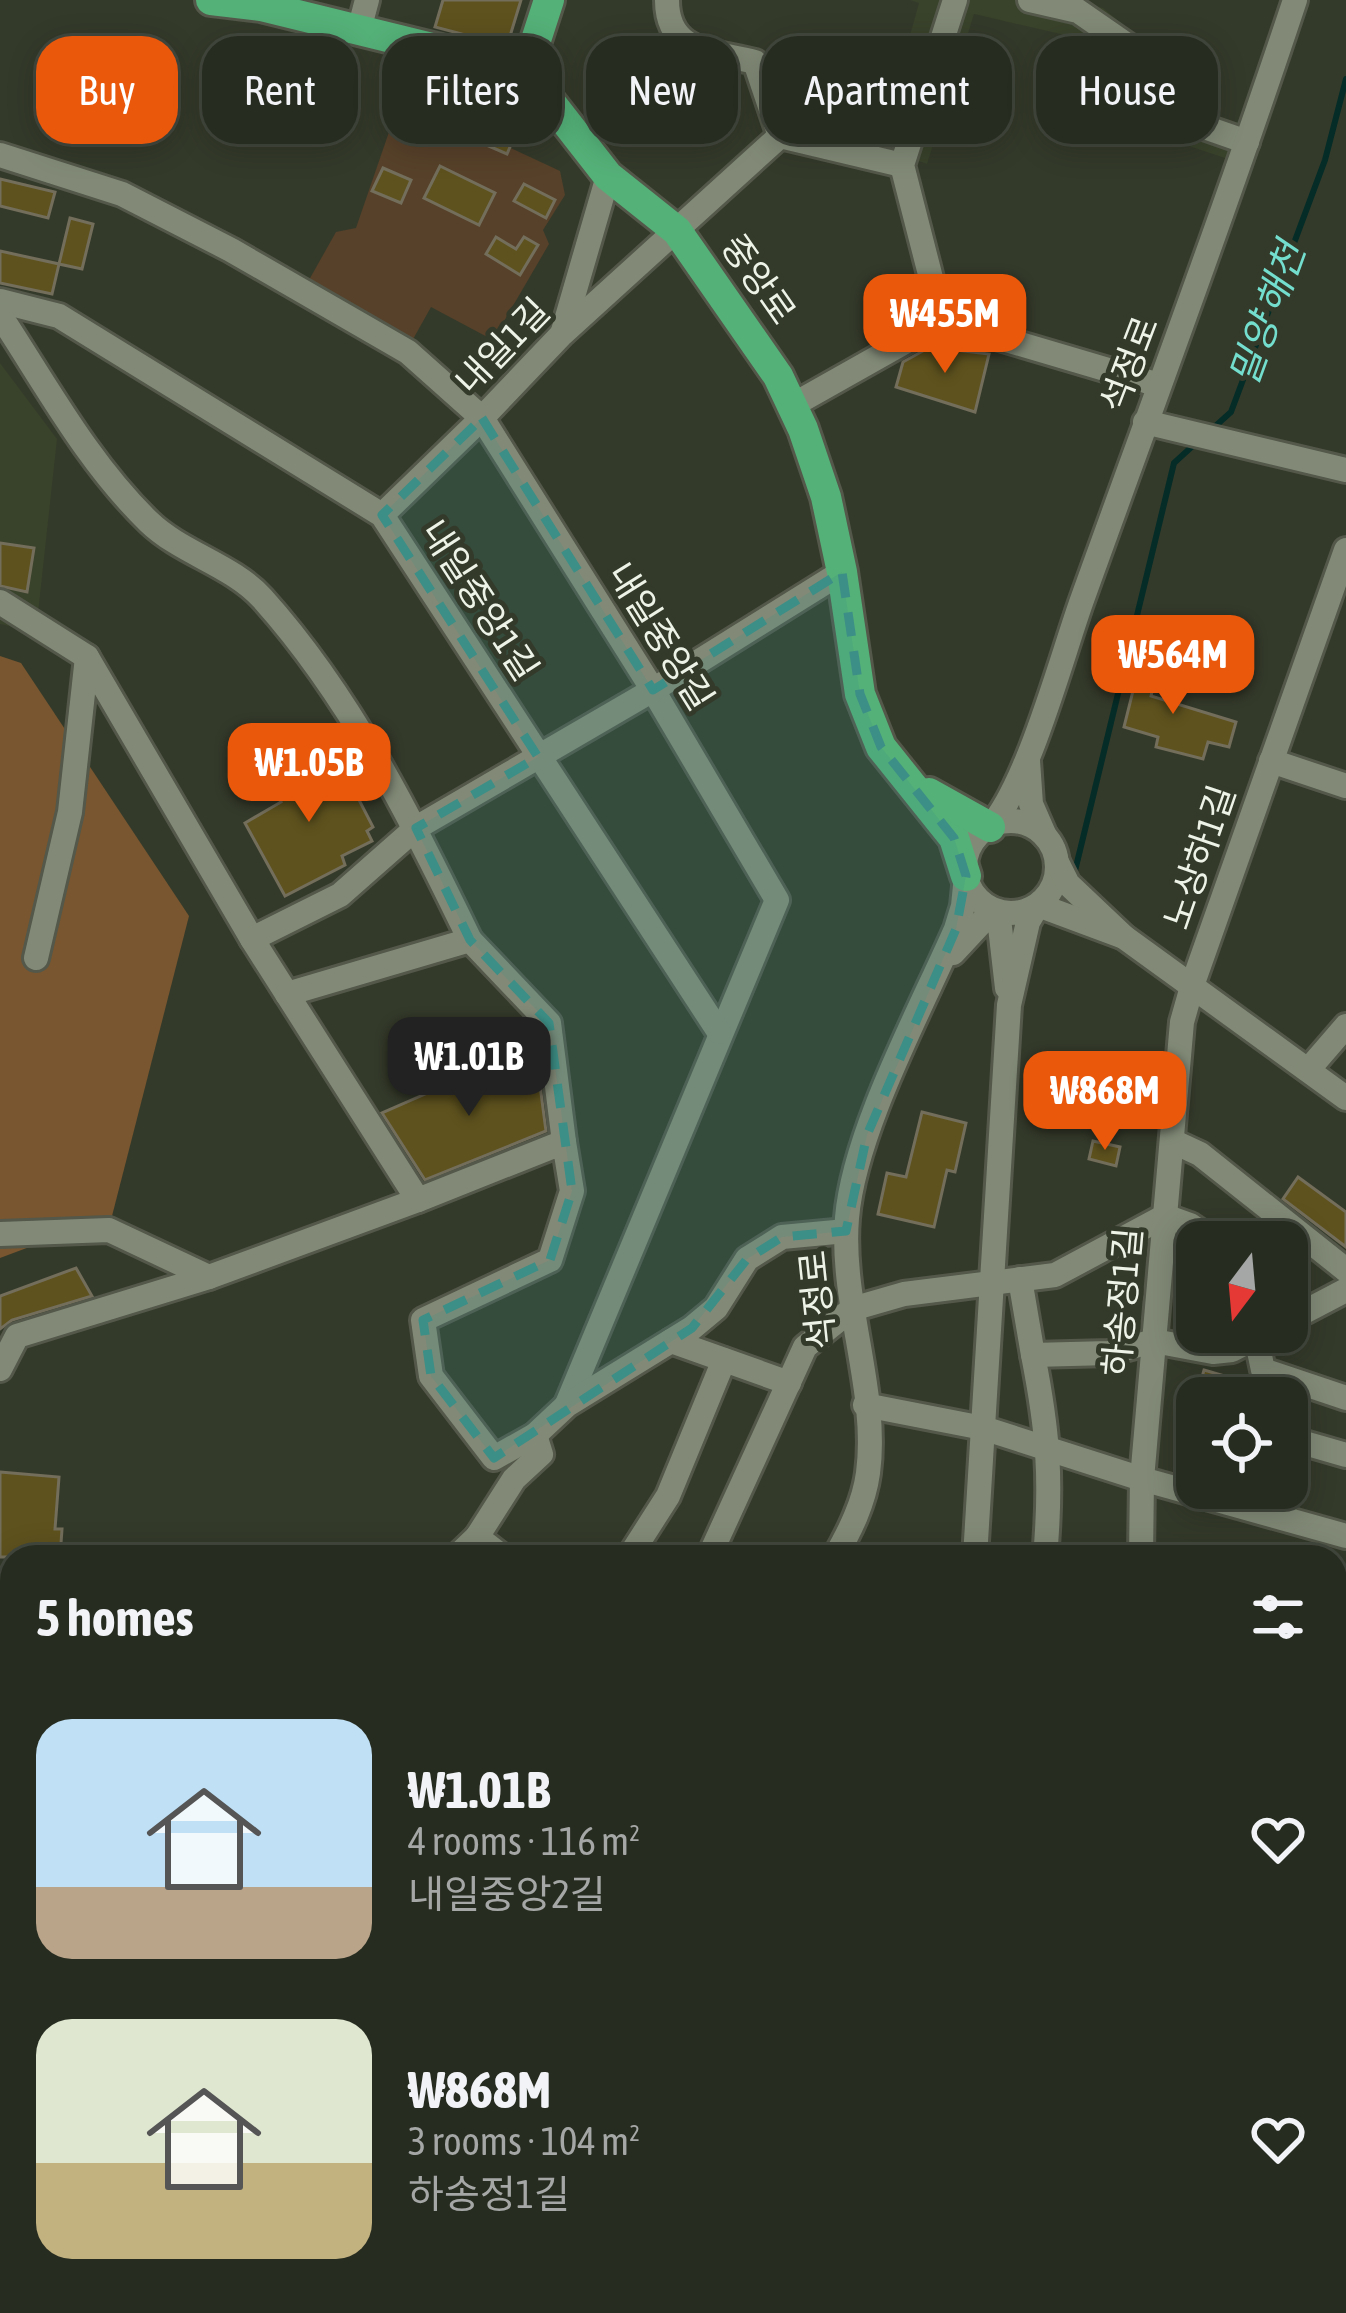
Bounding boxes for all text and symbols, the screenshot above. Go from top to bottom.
chip: Buy [36,36,178,144]
chip: Rent [202,36,358,144]
chip: Filters [382,36,562,144]
chip: New [586,36,738,144]
chip: Apartment [762,36,1012,144]
chip: House [1036,36,1218,144]
street label: 중앙로 [713,226,805,332]
water label: 밀양 해천 [1221,233,1315,391]
pin: ₩455M [861,274,1029,376]
street label: 내일1길 [447,290,557,402]
text: ₩455M [890,291,1000,335]
street label: 석정로 [1092,310,1166,418]
street label: 내일중앙1길 [413,512,547,688]
street label: 내일중앙길 [599,555,723,717]
pin: ₩564M [1089,615,1257,717]
text: ₩564M [1118,632,1228,676]
pin: ₩1.05B [211,723,407,825]
text: ₩1.05B [255,740,363,784]
street label: 노상하1길 [1155,780,1243,934]
pin: ₩1.01B [371,1017,567,1119]
text: ₩1.01B [415,1034,523,1078]
pin: ₩868M [1021,1051,1189,1153]
text: ₩868M [1050,1068,1160,1112]
north arrow [1176,1221,1308,1353]
map controls [1176,1221,1308,1509]
street label: 하송정1길 [1095,1226,1149,1378]
street label: 석정로 [791,1248,843,1352]
button: locate [1176,1377,1308,1509]
icon: filters [1245,1584,1311,1650]
text: 5 homes [36,1588,194,1647]
text: ₩1.01B [408,1760,550,1819]
icon: home [132,1767,276,1911]
icon: heart [1245,1806,1311,1872]
text: 4 rooms · 116 m² [408,1819,640,1863]
text: 내일중앙2길 [408,1872,606,1916]
text: ₩868M [408,2060,551,2119]
icon: home [132,2067,276,2211]
icon: heart [1245,2106,1311,2172]
text: 3 rooms · 104 m² [408,2119,640,2163]
text: 하송정1길 [408,2172,570,2216]

